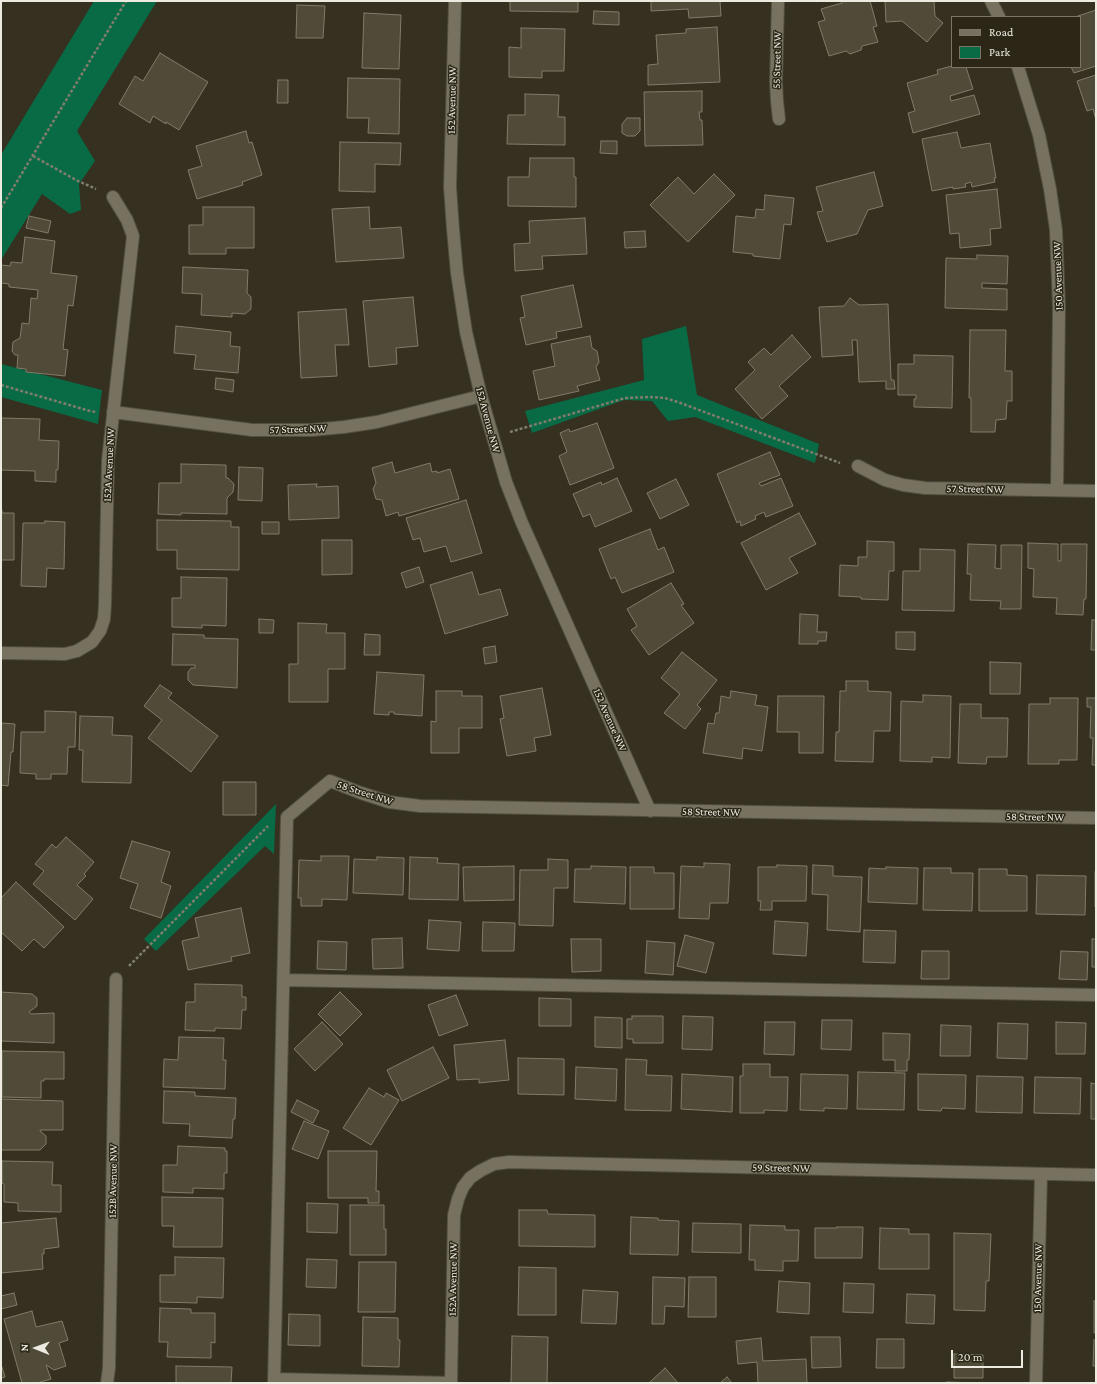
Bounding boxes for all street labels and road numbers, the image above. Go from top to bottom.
street label: 55 Street NW [770,31,784,89]
street label: 152 Avenue NW [445,66,459,134]
street label: 150 Avenue NW [1050,241,1066,311]
street label: 152 Avenue NW [473,386,503,454]
street label: 57 Street NW [269,421,327,437]
street label: 152A Avenue NW [100,428,118,502]
street label: 57 Street NW [946,482,1004,496]
street label: 152 Avenue NW [590,686,630,754]
street label: 58 Street NW [335,778,395,808]
street label: 58 Street NW [682,805,740,819]
street label: 58 Street NW [1006,810,1064,824]
street label: 152B Avenue NW [106,1144,120,1218]
street label: 59 Street NW [752,1161,810,1175]
street label: 152A Avenue NW [446,1242,460,1316]
street label: 150 Avenue NW [1031,1243,1045,1313]

